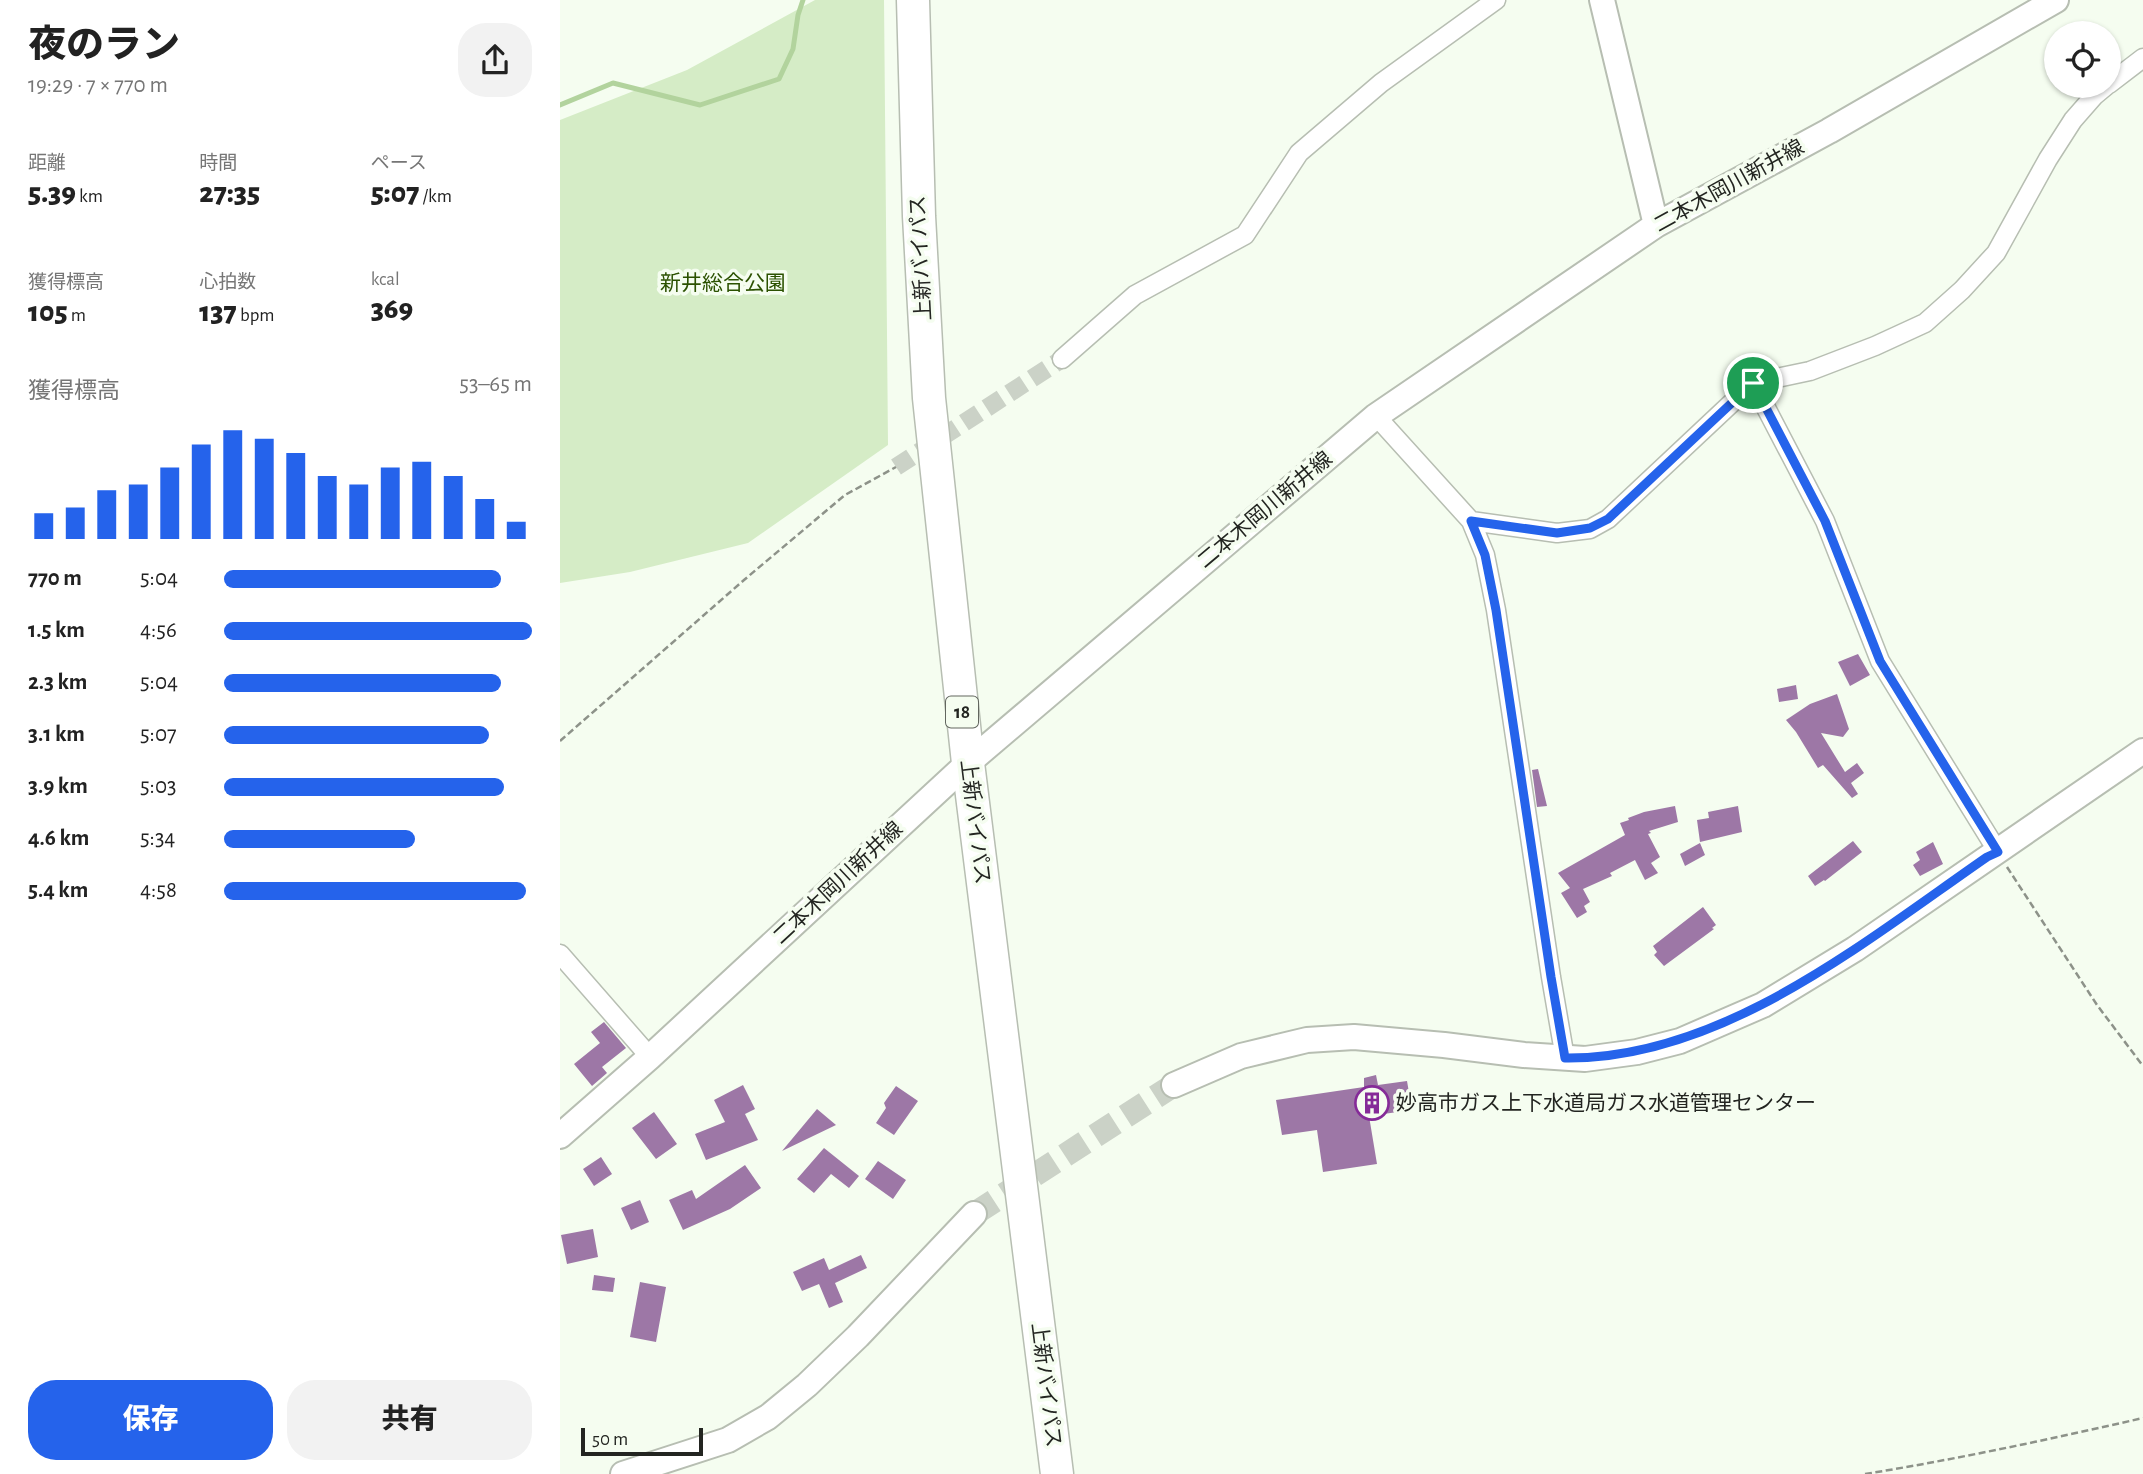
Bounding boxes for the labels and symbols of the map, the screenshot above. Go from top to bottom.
street label: 二本木岡川新井線 [1650,135,1808,236]
street label: 上新バイパス [906,195,935,321]
park label: 新井総合公園 [660,272,786,294]
pin [1723,353,1783,413]
street label: 二本木岡川新井線 [1193,447,1336,572]
road number: 18 [946,696,978,727]
street label: 上新バイパス [957,758,994,886]
street label: 二本木岡川新井線 [769,817,907,948]
building icon: 妙高市ガス上下水道局ガス水道管理センター [1353,1084,1391,1122]
place label: 妙高市ガス上下水道局ガス水道管理センター [1396,1092,1816,1114]
street label: 上新バイパス [1028,1321,1065,1449]
scale bar [581,1425,704,1457]

